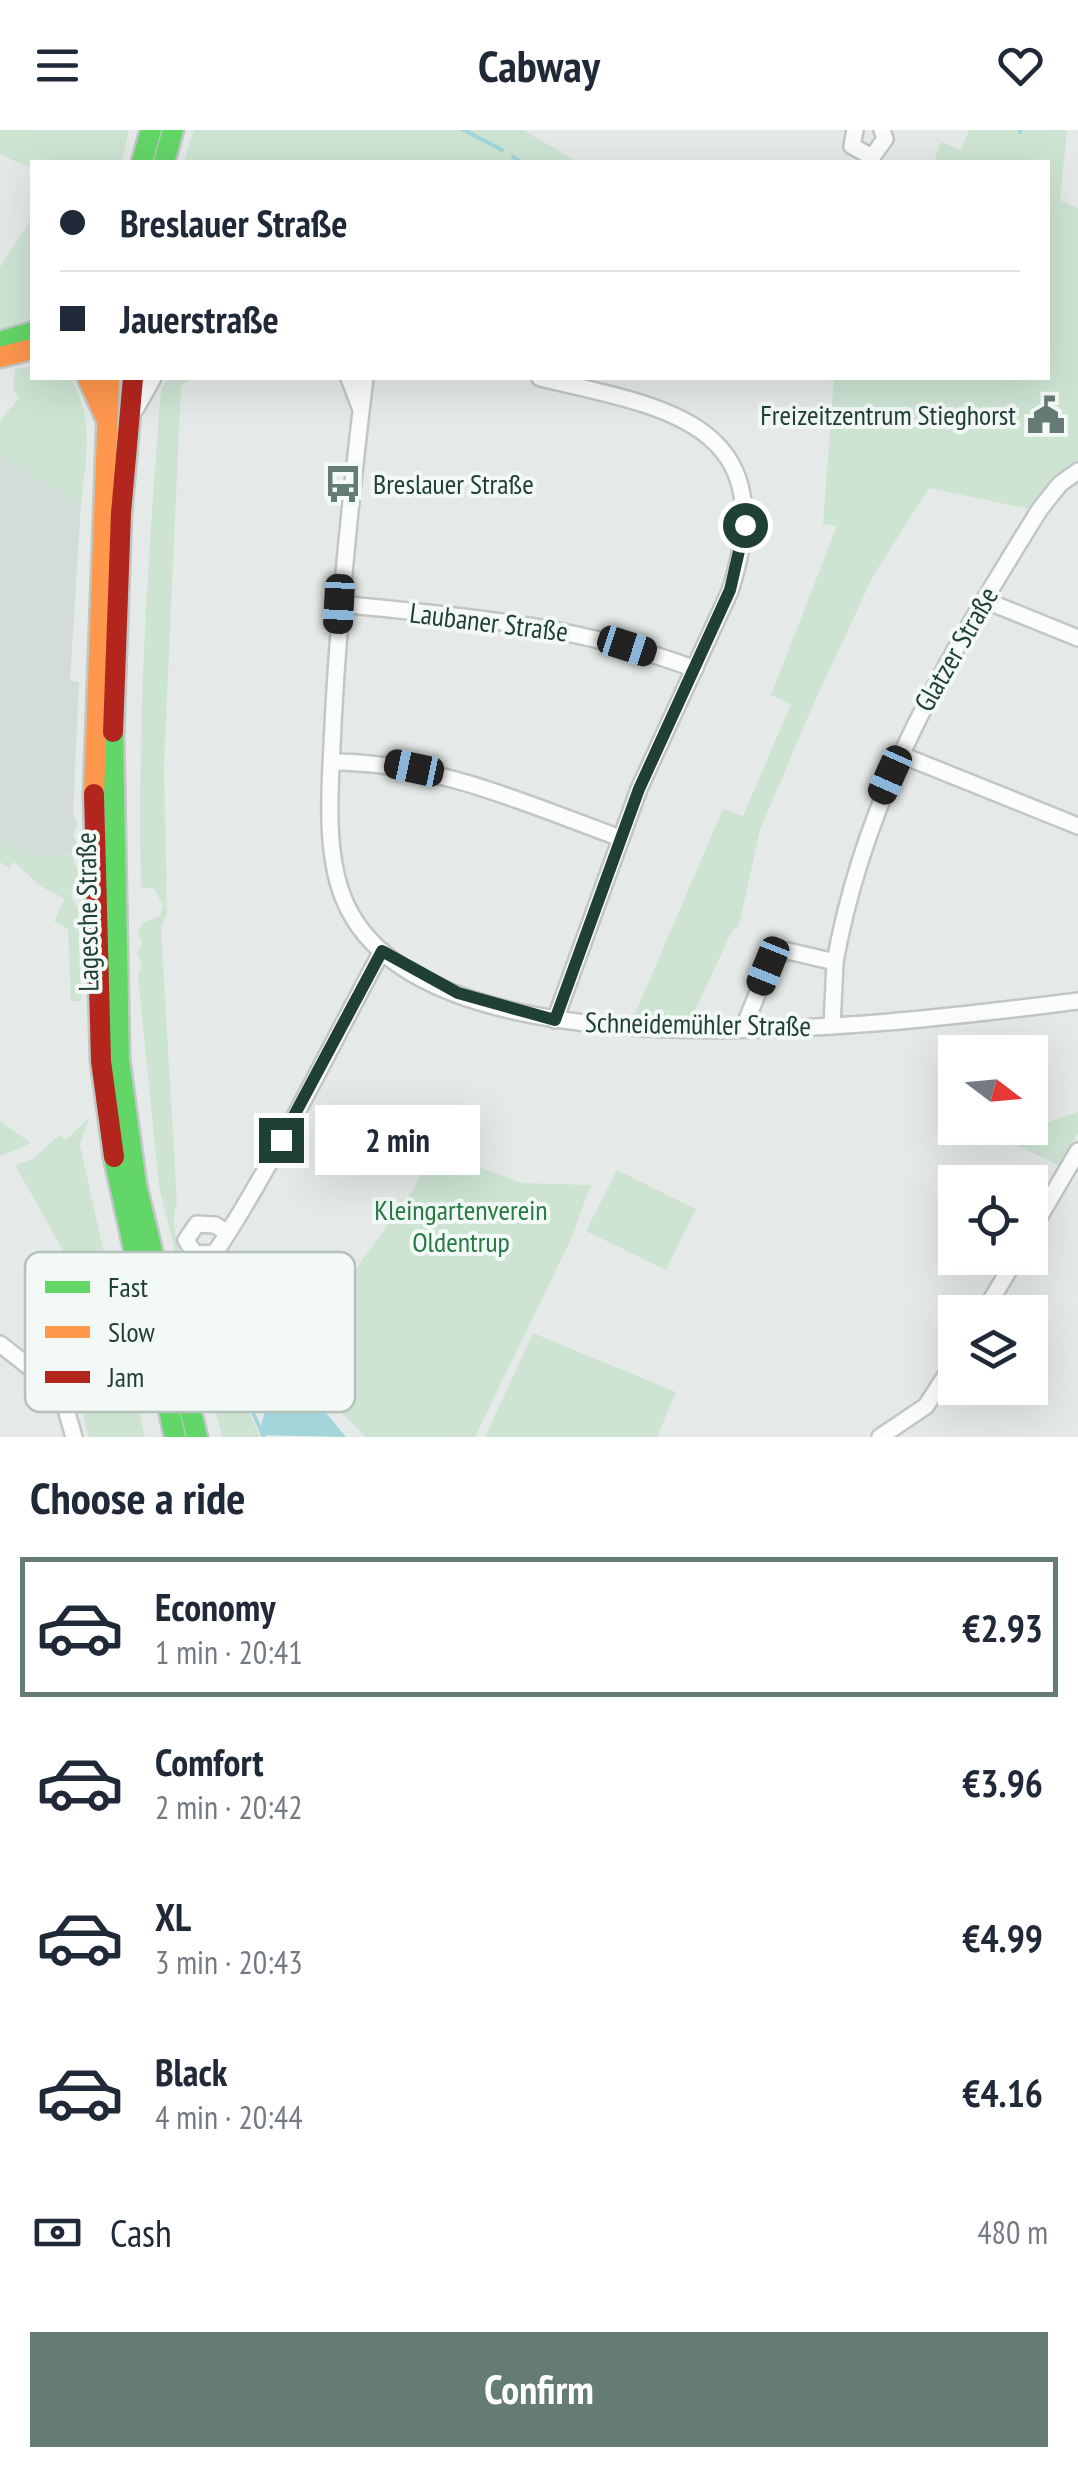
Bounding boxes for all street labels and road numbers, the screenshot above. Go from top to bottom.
street label: Glatzer Straße [905,580,1006,718]
street label: Laubaner Straße [408,593,570,650]
street label: Lagesche Straße [67,832,106,992]
street label: Schneidemühler Straße [585,1003,811,1044]

